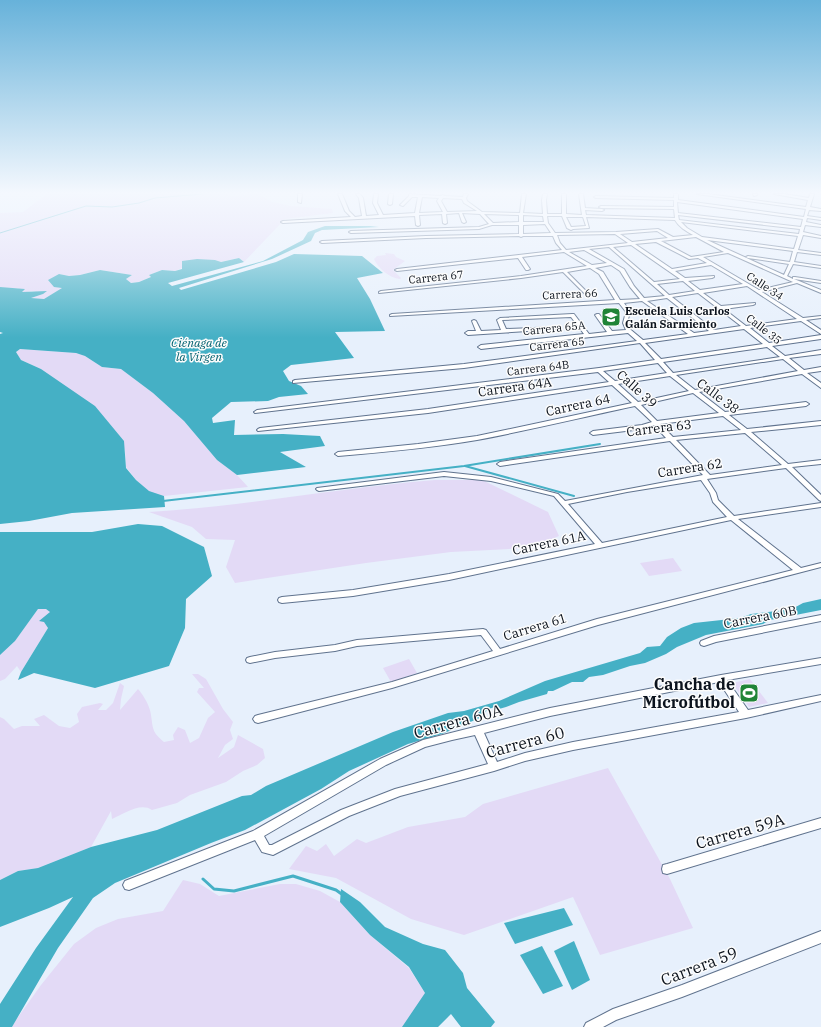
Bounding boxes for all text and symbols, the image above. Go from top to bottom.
street label: Carrera 67 [408,267,464,287]
street label: Calle 34 [744,269,786,303]
street label: Carrera 66 [542,286,598,302]
place label: Escuela Luis Carlos Galán Sarmiento [625,304,730,331]
school or university icon: Escuela Luis Carlos Galán Sarmiento [600,306,622,328]
street label: Calle 35 [743,311,785,347]
street label: Carrera 65A [522,318,586,338]
street label: Carrera 65 [529,334,585,354]
water label: Ciénaga de la Virgen [171,335,228,364]
street label: Carrera 64B [506,357,570,379]
street label: Calle 39 [613,366,661,412]
street label: Carrera 64A [477,373,553,401]
street label: Calle 38 [693,375,743,418]
street label: Carrera 64 [544,390,612,420]
street label: Carrera 63 [626,416,692,440]
street label: Carrera 62 [656,454,724,482]
street label: Carrera 61A [511,527,587,559]
street label: Carrera 60B [722,602,798,632]
street label: Carrera 61 [501,609,569,645]
place label: Cancha de Microfútbol [642,674,735,712]
sports icon: Cancha de Microfútbol [738,682,760,704]
street label: Carrera 60A [411,700,505,742]
street label: Carrera 60 [484,722,566,762]
street label: Carrera 59A [693,809,787,853]
street label: Carrera 59 [658,942,740,990]

